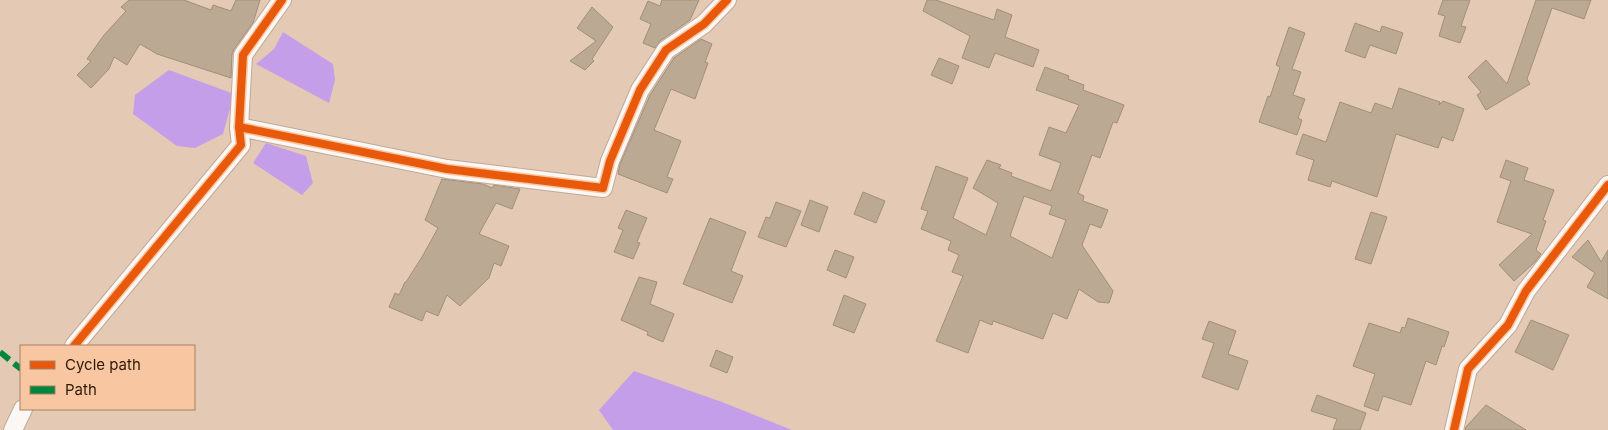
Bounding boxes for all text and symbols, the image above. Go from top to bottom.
legend [20,345,195,410]
text: Cycle path [65,355,141,374]
text: Path [65,380,97,399]

